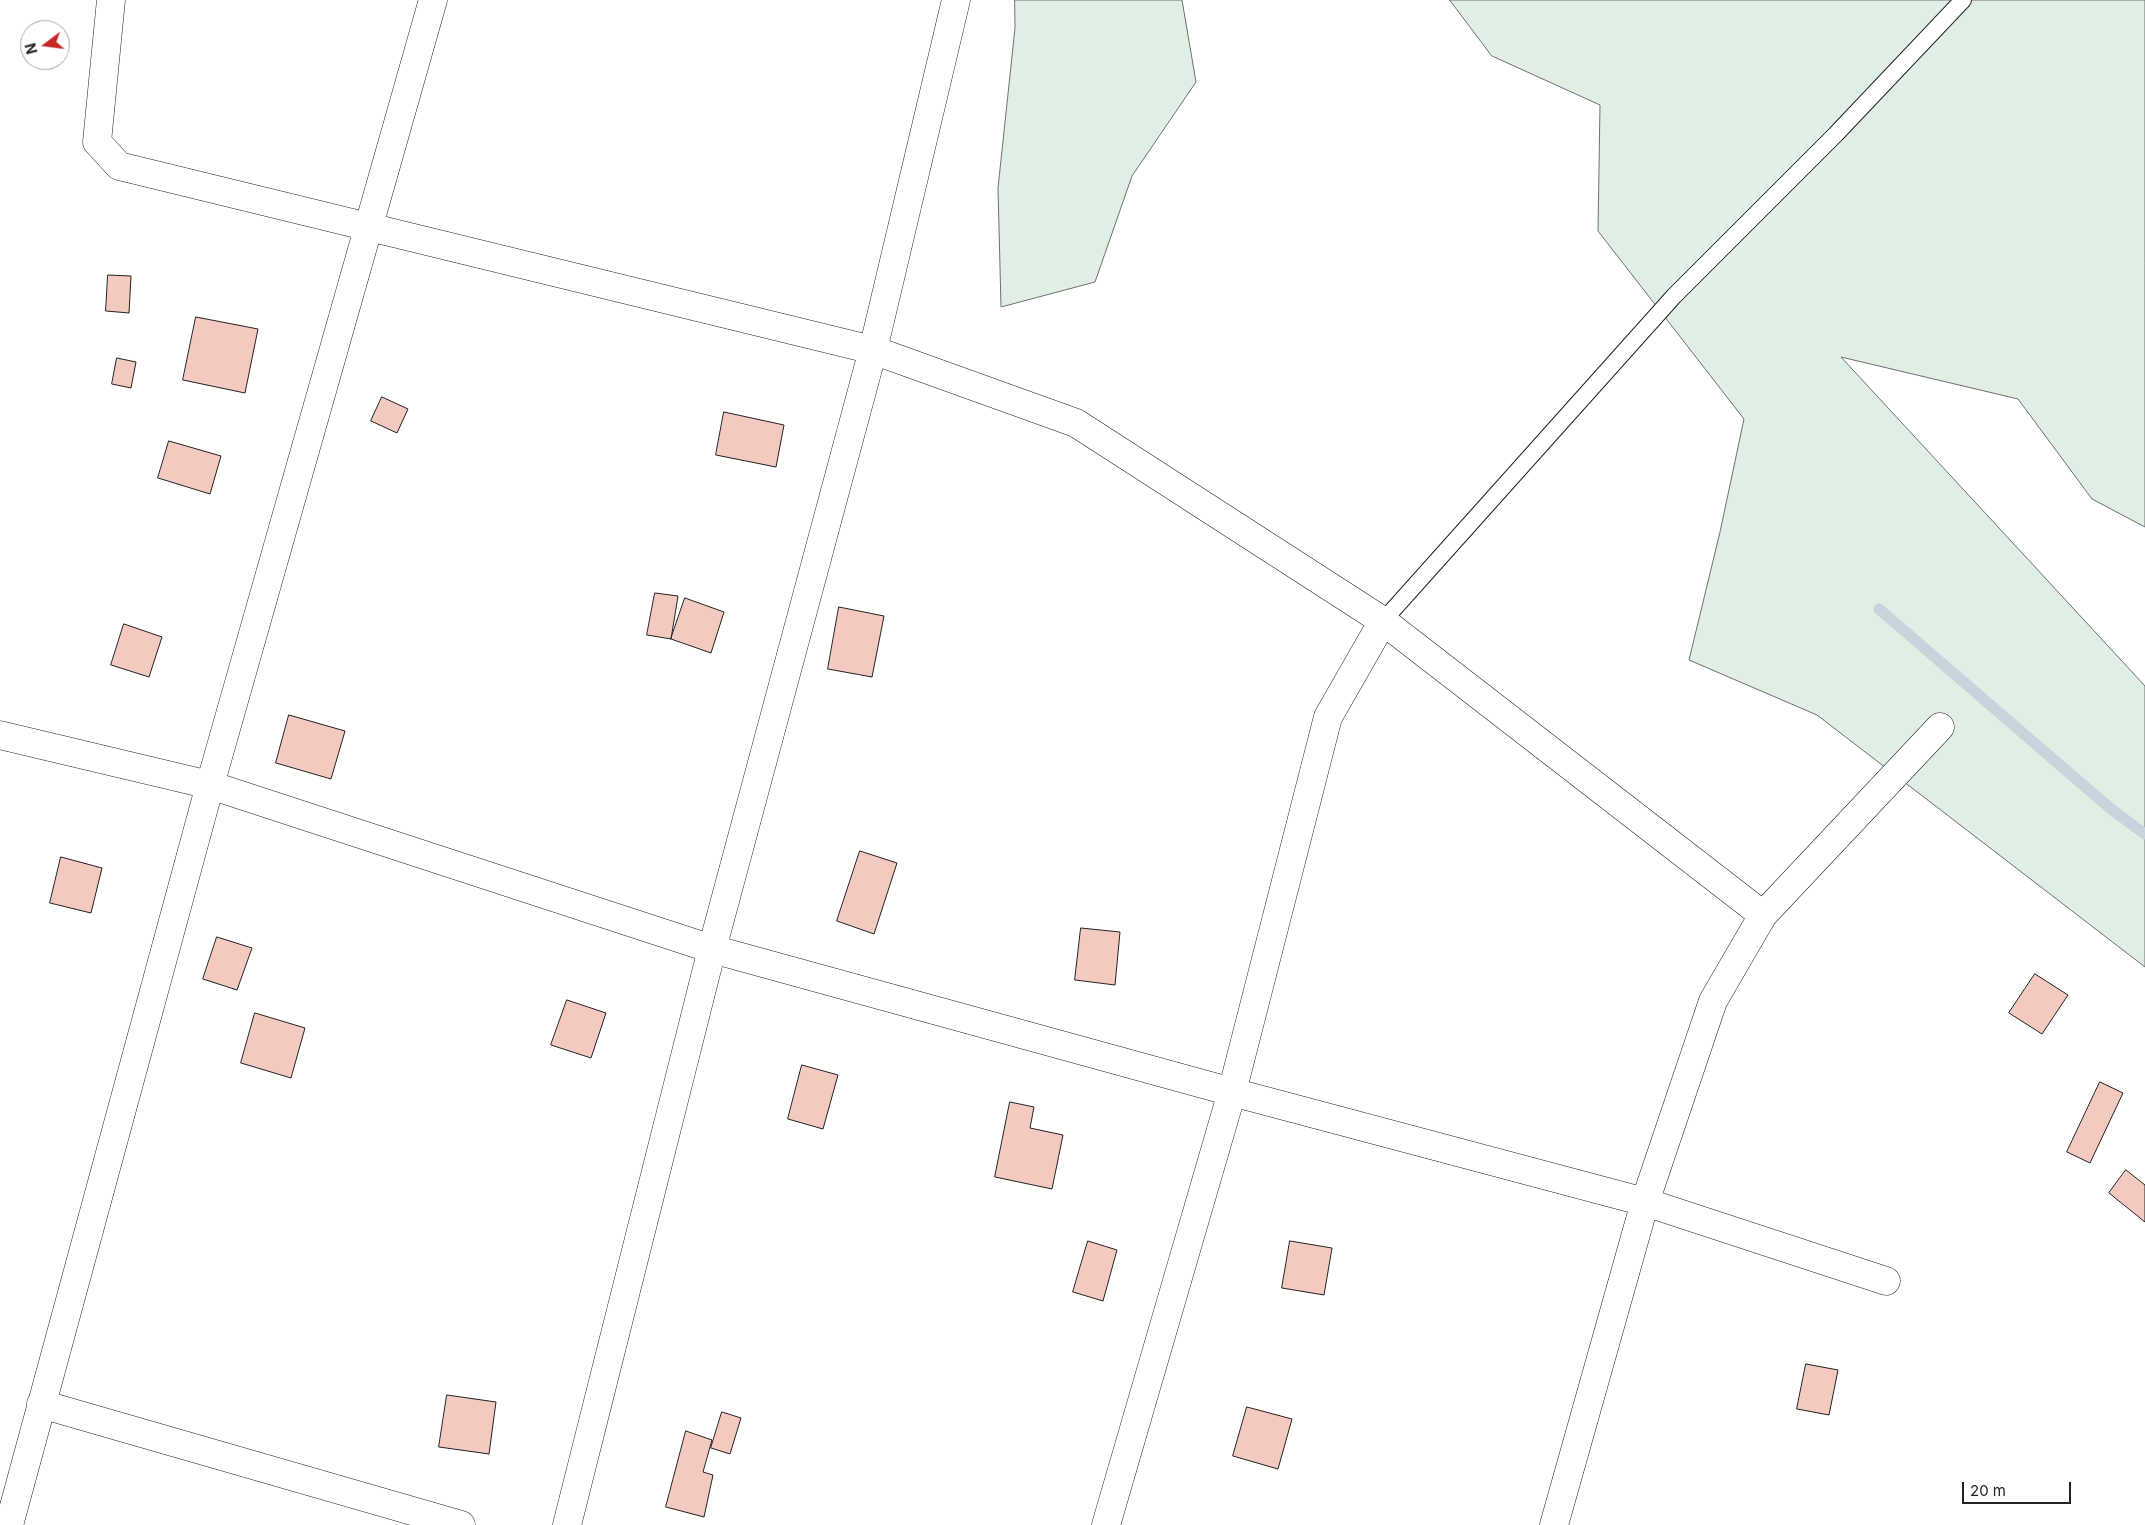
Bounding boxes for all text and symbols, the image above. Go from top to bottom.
north arrow [20,20,70,70]
text: N [21,41,41,56]
scale bar [1965,1472,2074,1504]
text: 20 m [1970,1481,2006,1500]

